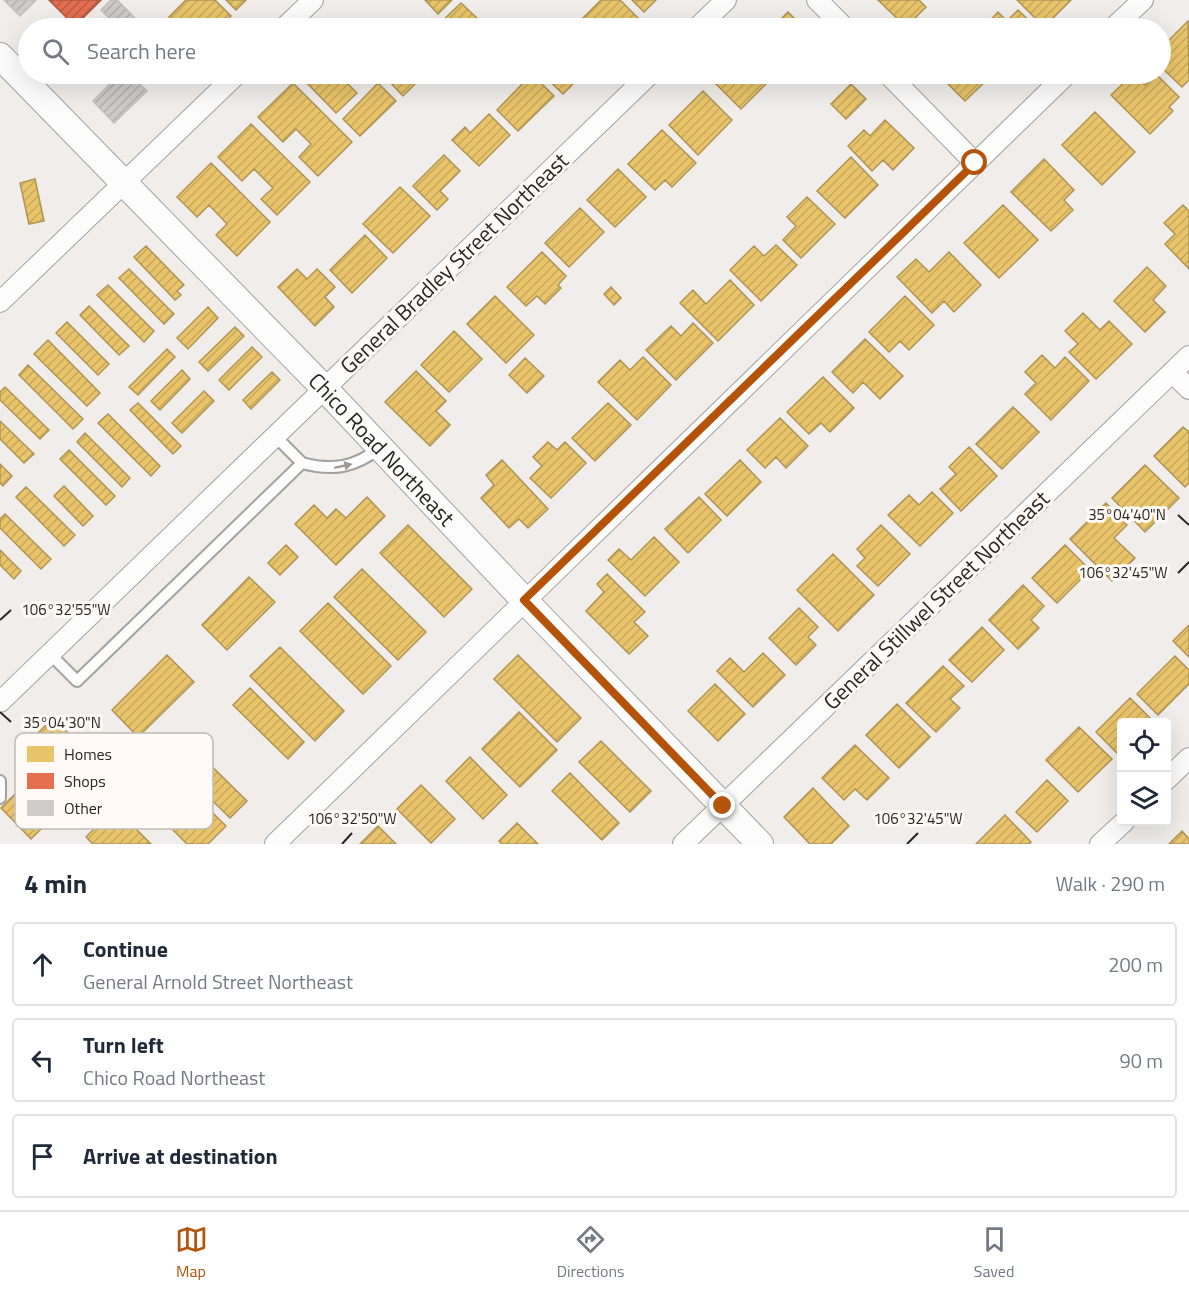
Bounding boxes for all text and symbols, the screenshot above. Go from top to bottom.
search box [18,18,1171,84]
text: Search here [87,34,196,68]
icon: search [39,35,72,68]
street label: General Bradley Street Northeast [332,144,576,382]
route start [961,149,987,175]
street label: Chico Road Northeast [300,364,463,534]
one-way arrow [334,461,353,470]
street label: General Stillwel Street Northeast [815,482,1057,718]
text: 35°04'40"N [1088,503,1166,526]
text: 106°32'45"W [1078,561,1168,584]
text: 106°32'55"W [21,598,111,621]
text: 35°04'30"N [23,711,101,734]
map controls [1117,718,1171,826]
button: locate [1117,718,1171,772]
legend [15,733,213,829]
text: Homes [64,742,112,766]
text: Shops [64,769,106,793]
button: layers [1117,772,1171,826]
route end [709,792,735,818]
text: Other [64,796,103,820]
text: 106°32'50"W [307,807,397,830]
text: 106°32'45"W [873,807,963,830]
text: 4 min [24,864,87,903]
text: Walk · 290 m [1056,868,1165,899]
text: Continue [83,932,168,966]
icon: ahead [26,948,59,981]
text: 200 m [1108,949,1163,980]
text: General Arnold Street Northeast [83,966,353,997]
text: Turn left [83,1028,164,1062]
icon: left [26,1044,59,1077]
text: 90 m [1119,1045,1163,1076]
text: Chico Road Northeast [83,1062,265,1093]
text: Arrive at destination [83,1139,278,1173]
icon: arrive [26,1140,59,1173]
tab: Map [175,1223,208,1283]
tab: Directions [557,1223,625,1283]
tab: Saved [974,1223,1014,1283]

